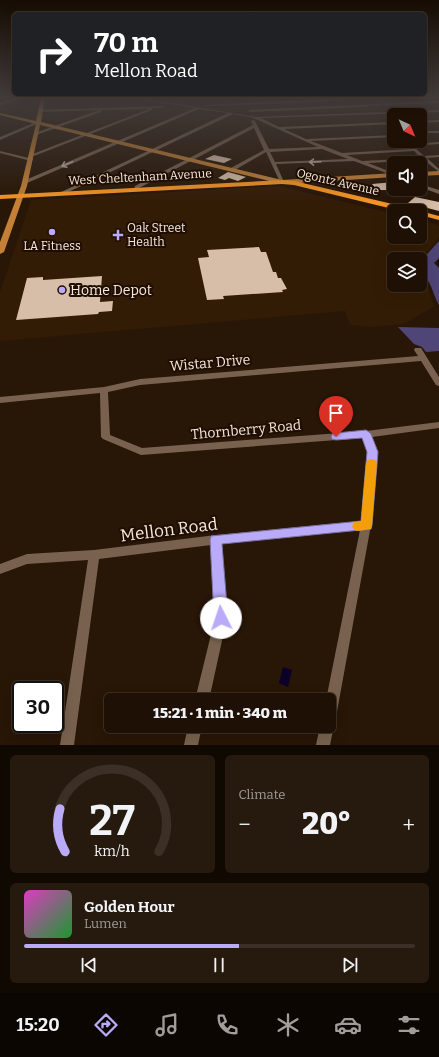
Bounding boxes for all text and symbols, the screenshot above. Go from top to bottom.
text: 70 m [94,26,158,59]
icon: right [28,28,80,80]
text: Mellon Road [94,60,198,82]
north arrow [387,108,427,148]
map controls [387,108,427,292]
button: sound [387,156,427,196]
one-way arrow [309,158,322,165]
one-way arrow [62,160,74,168]
street label: West Cheltenham Avenue [68,166,212,188]
street label: Ogontz Avenue [295,166,381,198]
button: search [387,204,427,244]
place label: Oak Street Health [127,221,186,249]
marker: LA Fitness [47,227,57,237]
marker: Oak Street Health [112,229,124,241]
place label: LA Fitness [23,239,81,253]
button: layers [387,252,427,292]
place label: Home Depot [70,282,152,299]
marker: Home Depot [57,285,67,295]
street label: Wistar Drive [169,351,251,375]
pin [319,396,353,437]
icon: arrive [325,402,347,424]
street label: Thornberry Road [190,417,302,443]
street label: Mellon Road [119,514,219,546]
position arrow [200,597,242,639]
speed limit sign: 30 [12,681,64,733]
text: 15:21 · 1 min · 340 m [153,704,287,722]
text: Climate [239,787,285,802]
text: 27 [89,796,135,846]
text: 20° [302,806,351,842]
text: − [239,811,251,838]
text: + [402,811,415,838]
text: km/h [95,843,130,860]
text: Golden Hour [84,898,175,916]
text: Lumen [84,916,127,931]
icon: previous [78,954,100,976]
icon: pause [208,954,230,976]
icon: next [339,954,361,976]
icon: directions [92,1011,120,1039]
icon: music [153,1011,181,1039]
icon: phone [213,1011,241,1039]
icon: climate [274,1011,302,1039]
icon: car [334,1011,362,1039]
icon: filters [395,1011,423,1039]
text: 15:20 [16,1014,60,1036]

